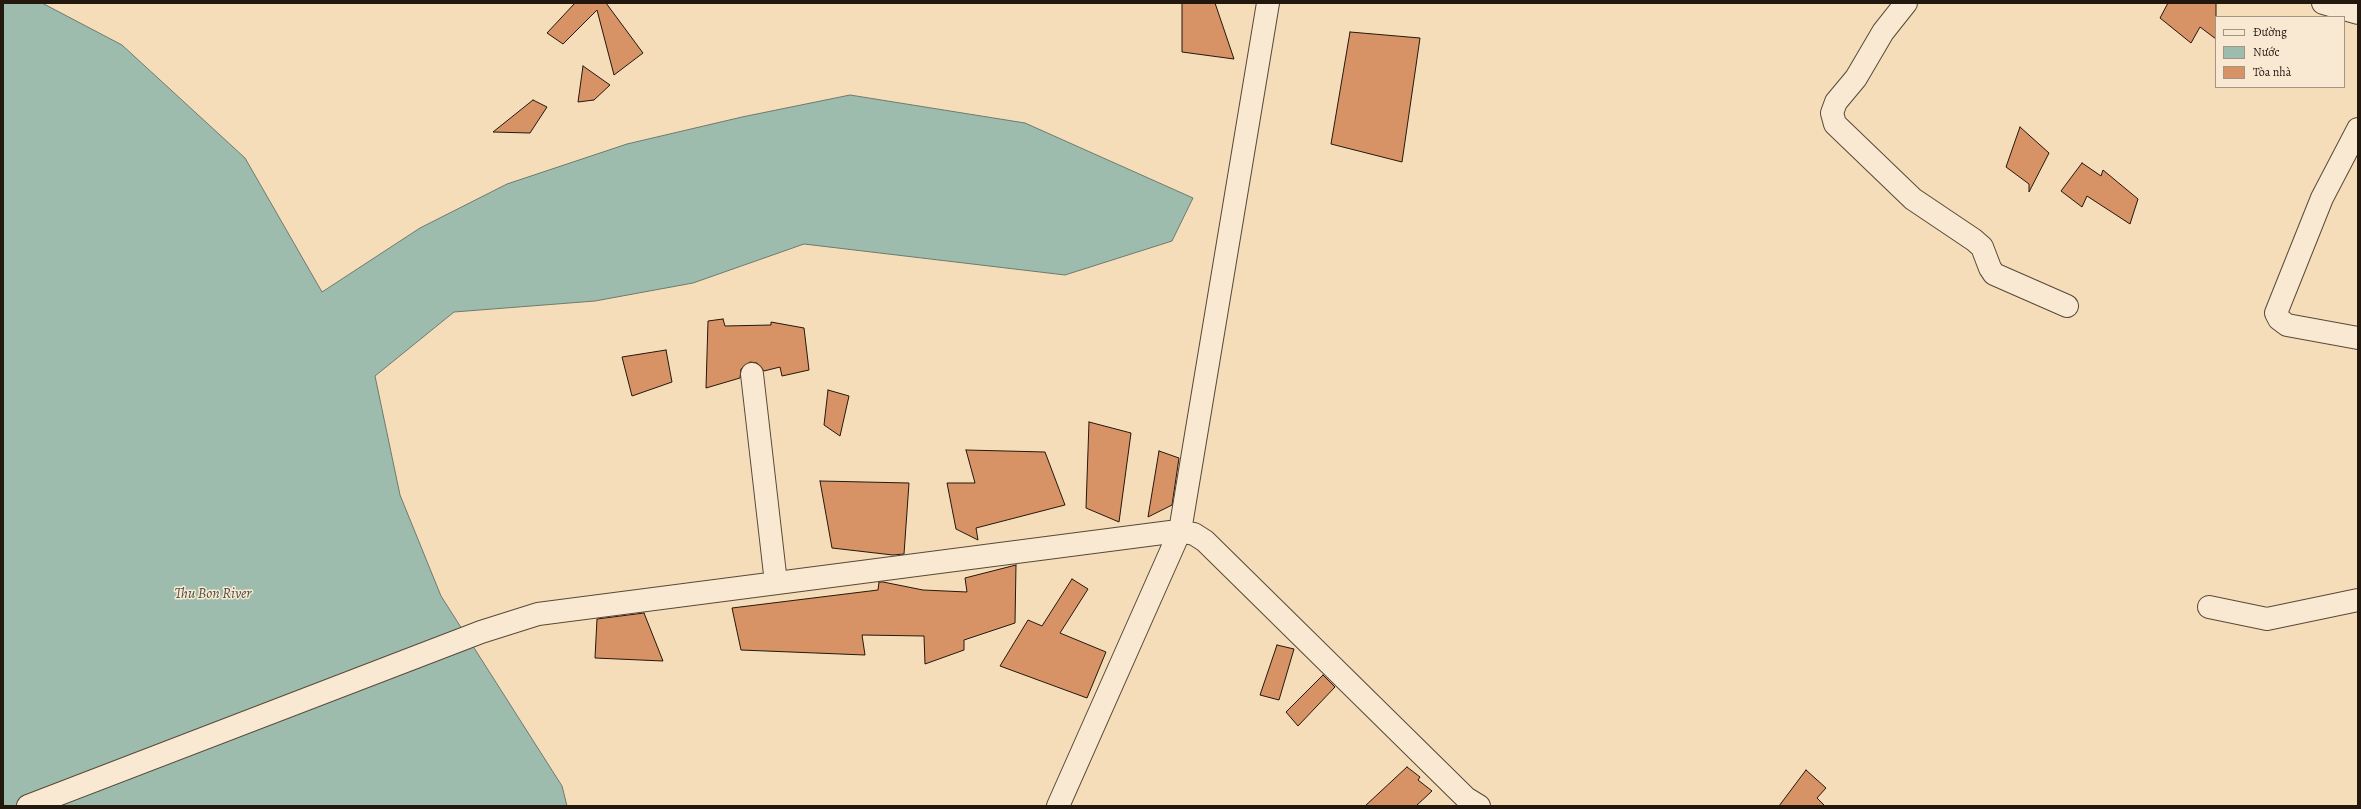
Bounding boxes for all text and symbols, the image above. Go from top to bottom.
legend [2215,16,2345,88]
text: Đường [2253,24,2287,40]
text: Nước [2253,44,2280,60]
text: Tòa nhà [2253,64,2291,80]
water label: Thu Bon River [174,585,252,603]

